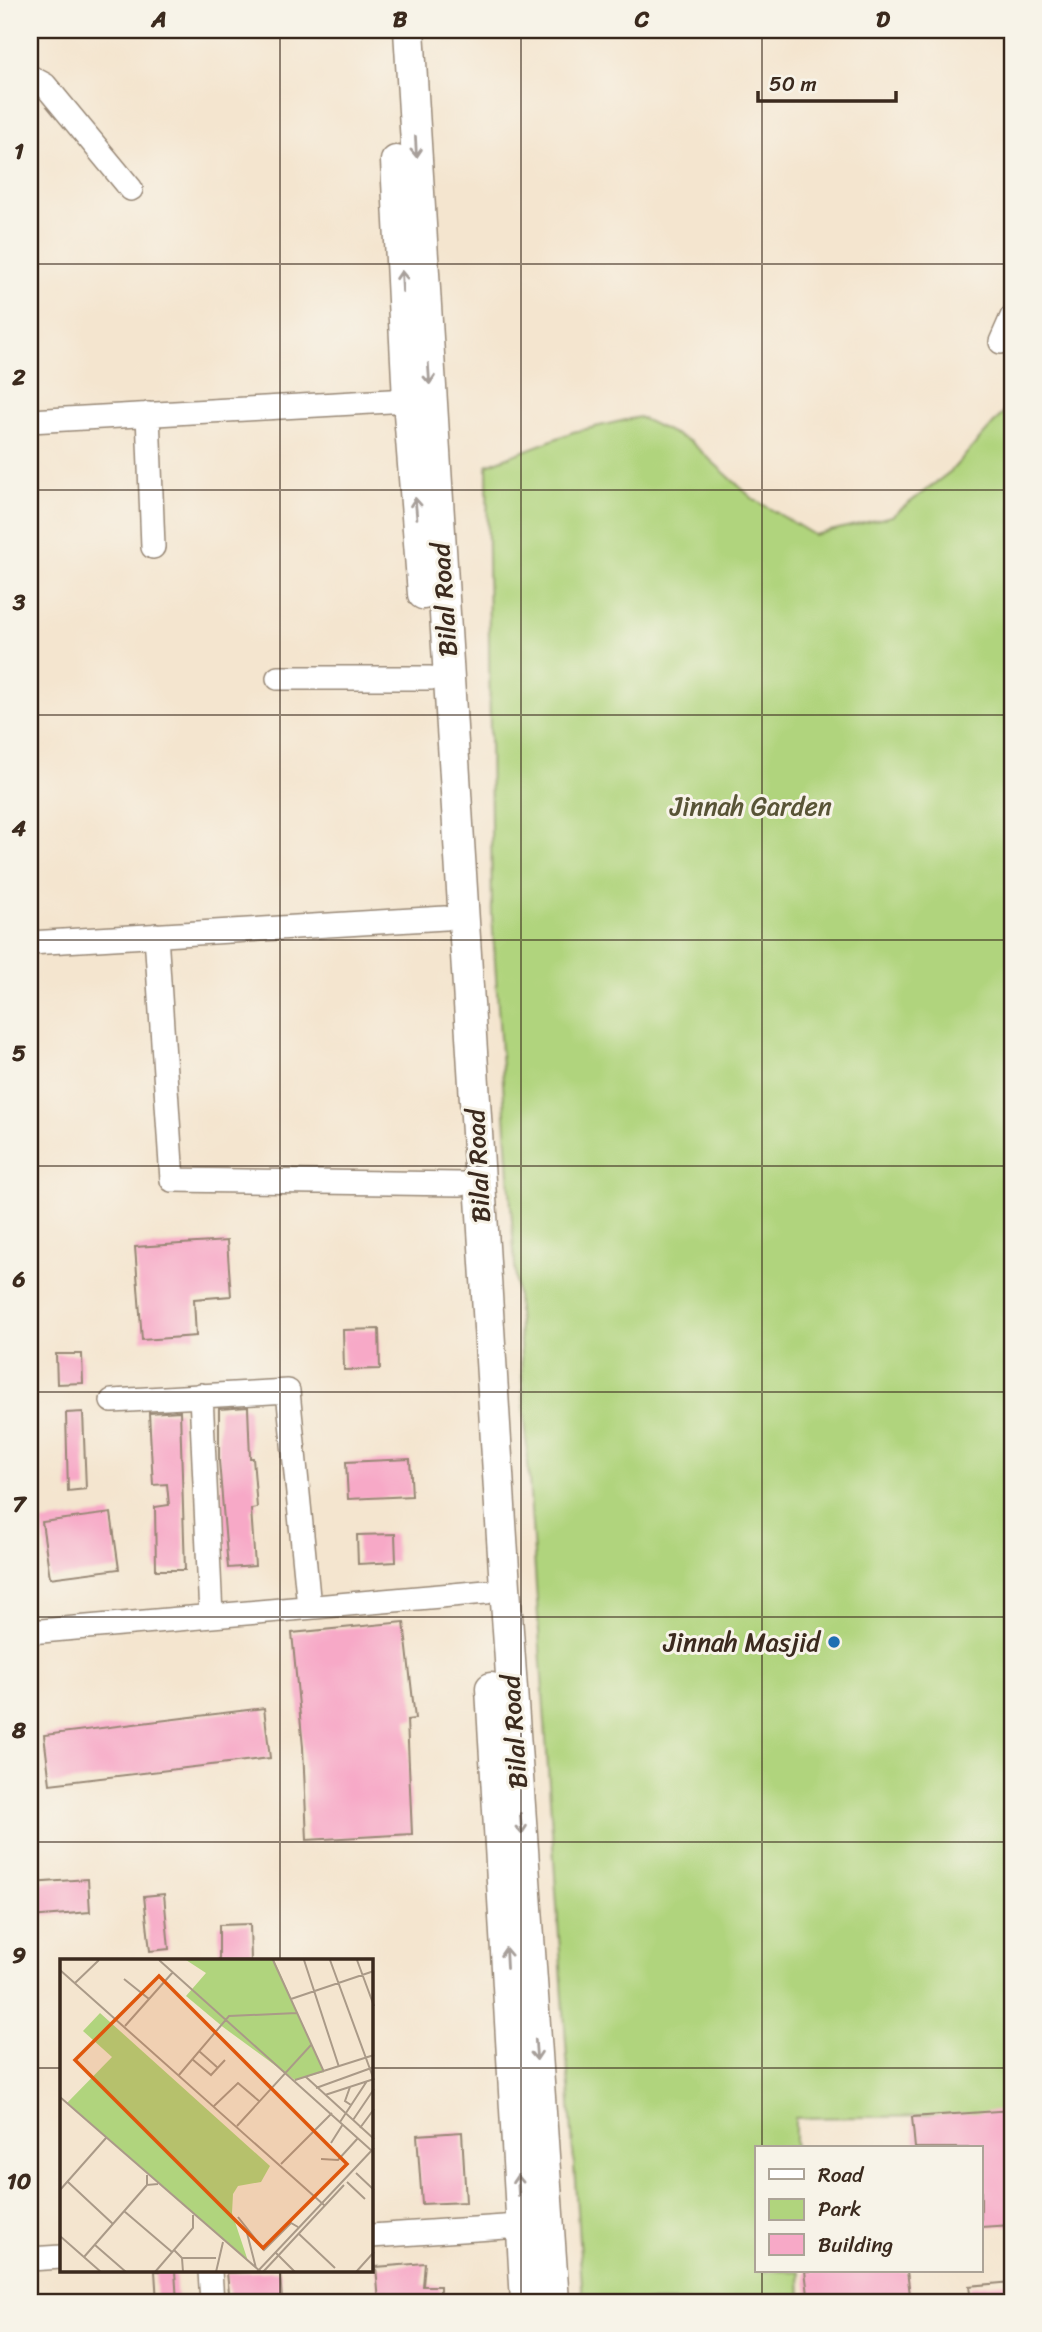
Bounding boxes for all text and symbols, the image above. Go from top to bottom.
text: A [150,0,167,40]
text: B [393,0,408,40]
text: C [634,0,650,40]
text: D [876,0,891,40]
scale bar [758,60,897,104]
text: 50 m [769,65,817,103]
text: 1 [14,131,24,172]
one-way arrow [409,135,422,158]
one-way arrow [395,270,408,293]
text: 2 [11,357,26,398]
one-way arrow [423,362,436,385]
one-way arrow [409,498,422,520]
street label: Bilal Road [417,539,471,658]
text: 3 [12,582,26,623]
park label: Jinnah Garden [669,783,832,829]
text: 4 [11,808,27,849]
text: 5 [12,1033,26,1074]
street label: Bilal Road [452,1106,504,1224]
text: 6 [11,1259,26,1300]
text: 7 [12,1484,27,1525]
place label: Jinnah Masjid [663,1619,822,1665]
marker: Jinnah Masjid [826,1634,842,1650]
street label: Bilal Road [487,1671,541,1790]
text: 8 [11,1710,26,1751]
one-way arrow [515,1812,528,1834]
text: 9 [12,1935,26,1976]
one-way arrow [499,1947,512,1970]
inset map [60,1959,373,2272]
one-way arrow [530,2039,543,2062]
legend [755,2146,982,2272]
text: Road [818,2156,865,2194]
text: 10 [7,2161,32,2202]
one-way arrow [511,2175,524,2197]
text: Park [818,2190,861,2228]
text: Building [818,2226,894,2264]

